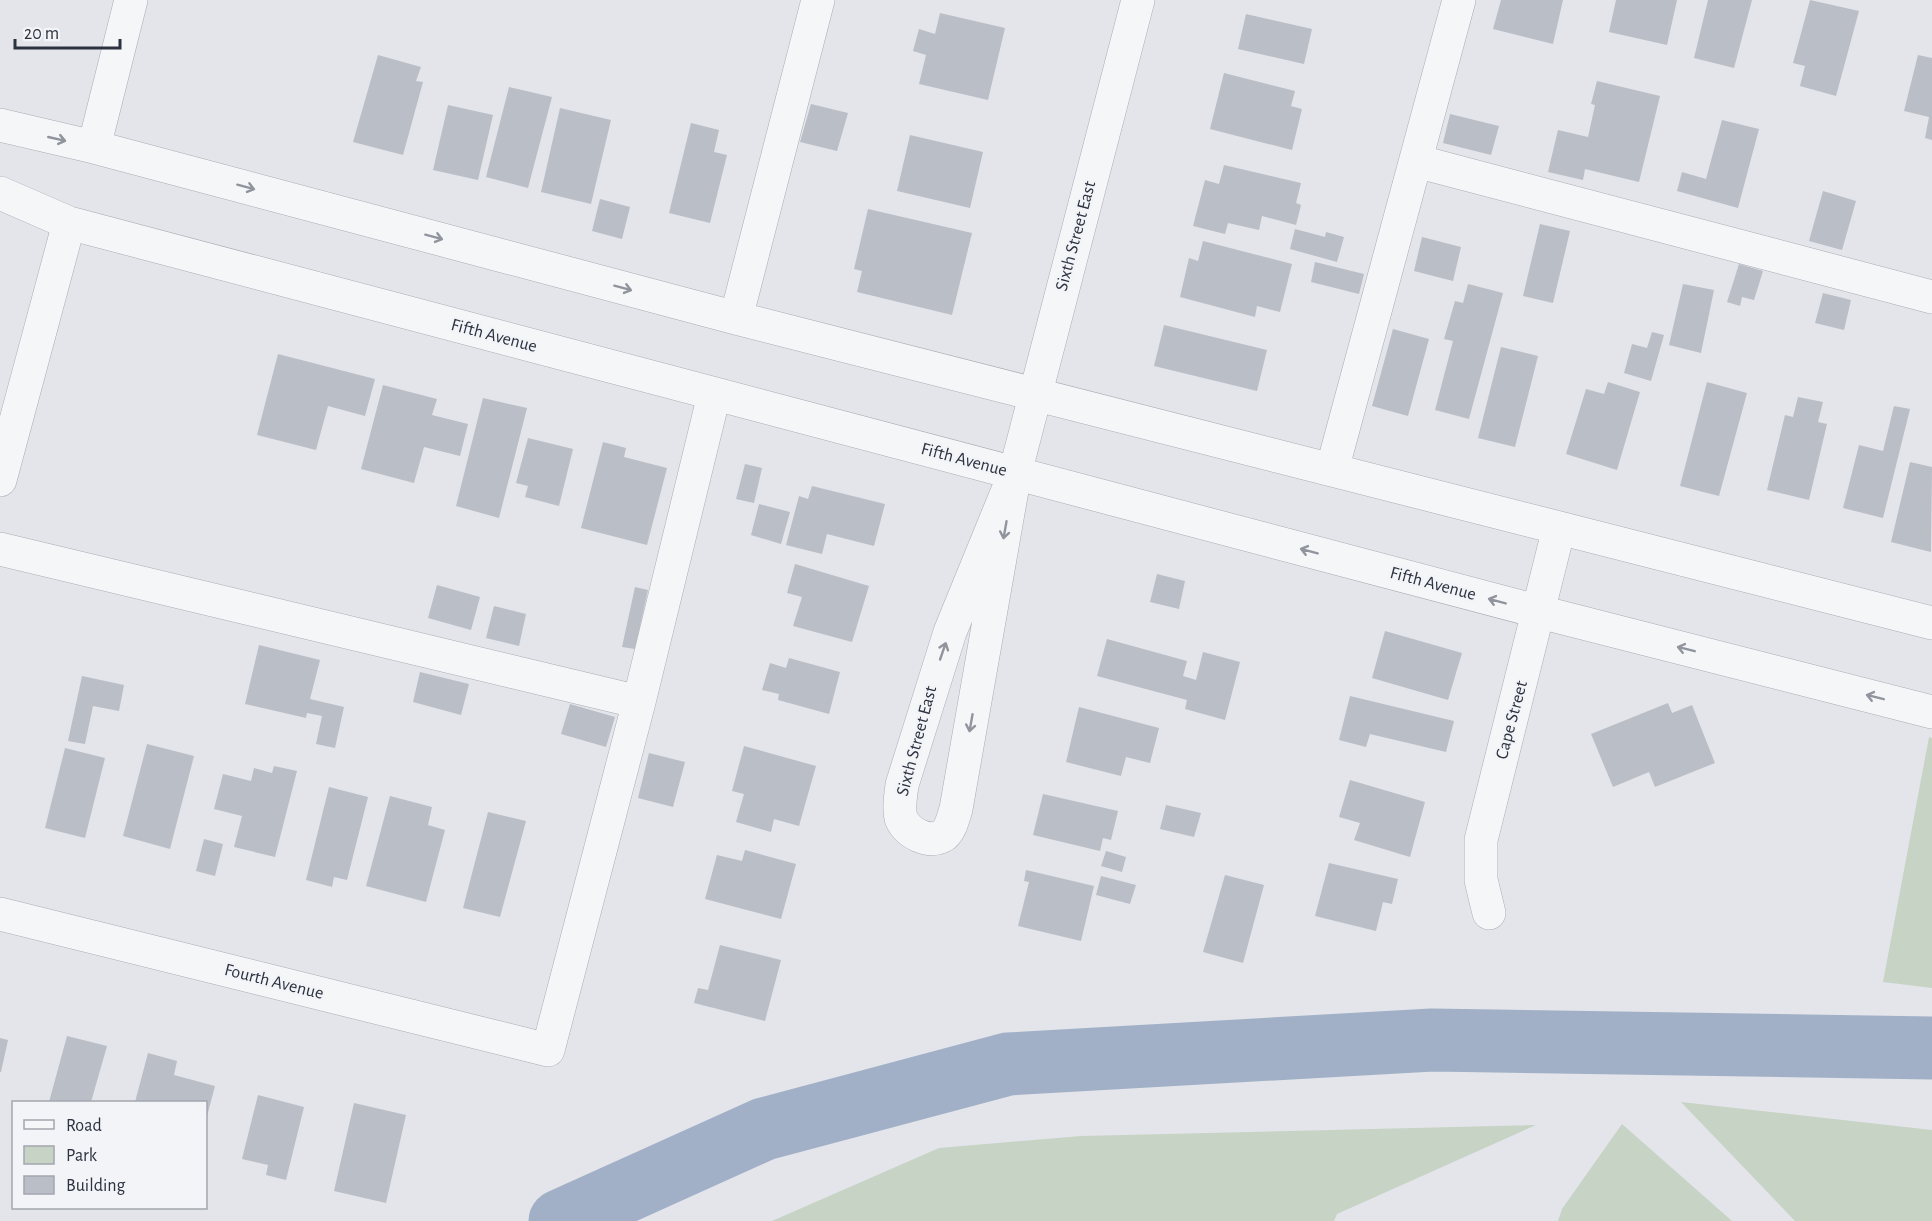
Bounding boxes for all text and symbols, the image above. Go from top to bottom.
scale bar [15,12,120,50]
text: 20 m [24,25,59,43]
one-way arrow [47,133,66,145]
street label: Sixth Street East [1053,179,1099,293]
one-way arrow [236,182,255,193]
one-way arrow [424,232,443,244]
one-way arrow [613,282,632,294]
street label: Fifth Avenue [449,316,539,356]
street label: Fifth Avenue [919,440,1009,480]
one-way arrow [999,520,1010,540]
one-way arrow [1300,545,1319,556]
street label: Fifth Avenue [1388,564,1478,604]
one-way arrow [1488,595,1507,606]
one-way arrow [939,642,950,661]
one-way arrow [1677,643,1696,655]
street label: Cape Street [1493,679,1531,761]
street label: Sixth Street East [894,684,940,798]
one-way arrow [1866,691,1885,703]
one-way arrow [965,712,976,732]
street label: Fourth Avenue [223,961,325,1003]
legend [12,1101,207,1209]
text: Road [66,1117,102,1135]
text: Park [66,1147,98,1165]
text: Building [66,1177,126,1195]

